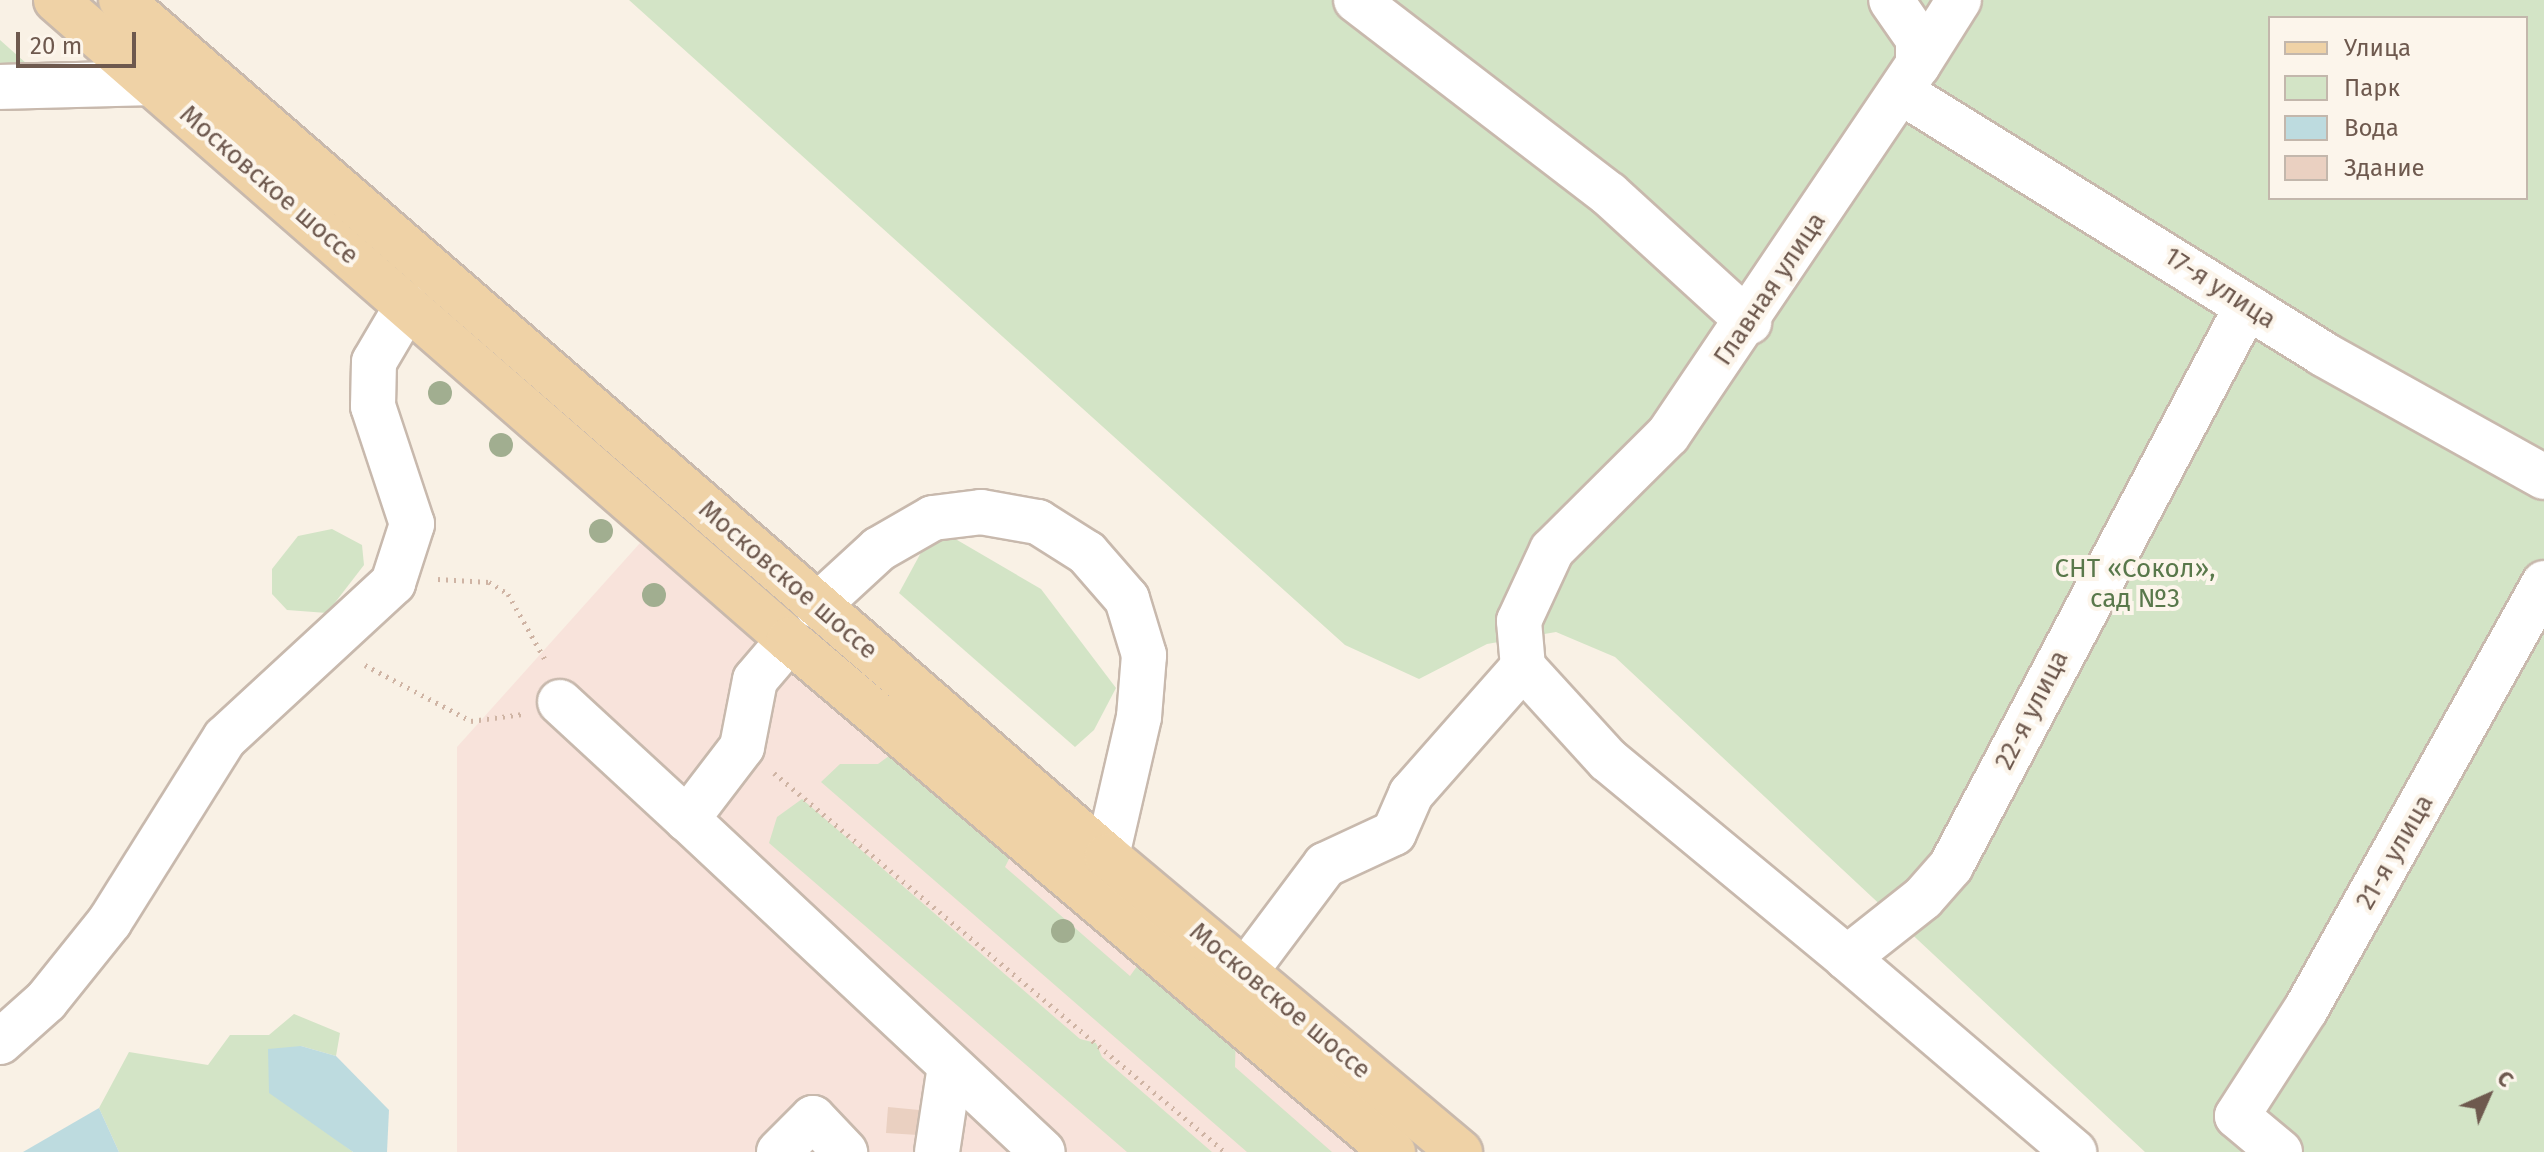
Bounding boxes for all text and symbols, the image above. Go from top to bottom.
scale bar [20,16,140,66]
legend [2268,16,2528,200]
text: 20 m [30,32,82,60]
text: Улица [2344,34,2411,62]
text: Парк [2344,74,2400,102]
street label: Московское шоссе [173,99,365,271]
text: Вода [2344,114,2399,142]
text: Здание [2344,154,2425,182]
street label: Главная улица [1707,207,1833,371]
street label: 17-я улица [2158,240,2282,336]
street label: Московское шоссе [692,494,884,666]
park label: СНТ «Сокол», сад №3 [2055,553,2215,614]
street label: 22-я улица [1989,645,2075,775]
street label: 21-я улица [2350,789,2440,915]
street label: Московское шоссе [1183,916,1377,1086]
north arrow [2448,1056,2528,1136]
text: С [2491,1065,2519,1093]

